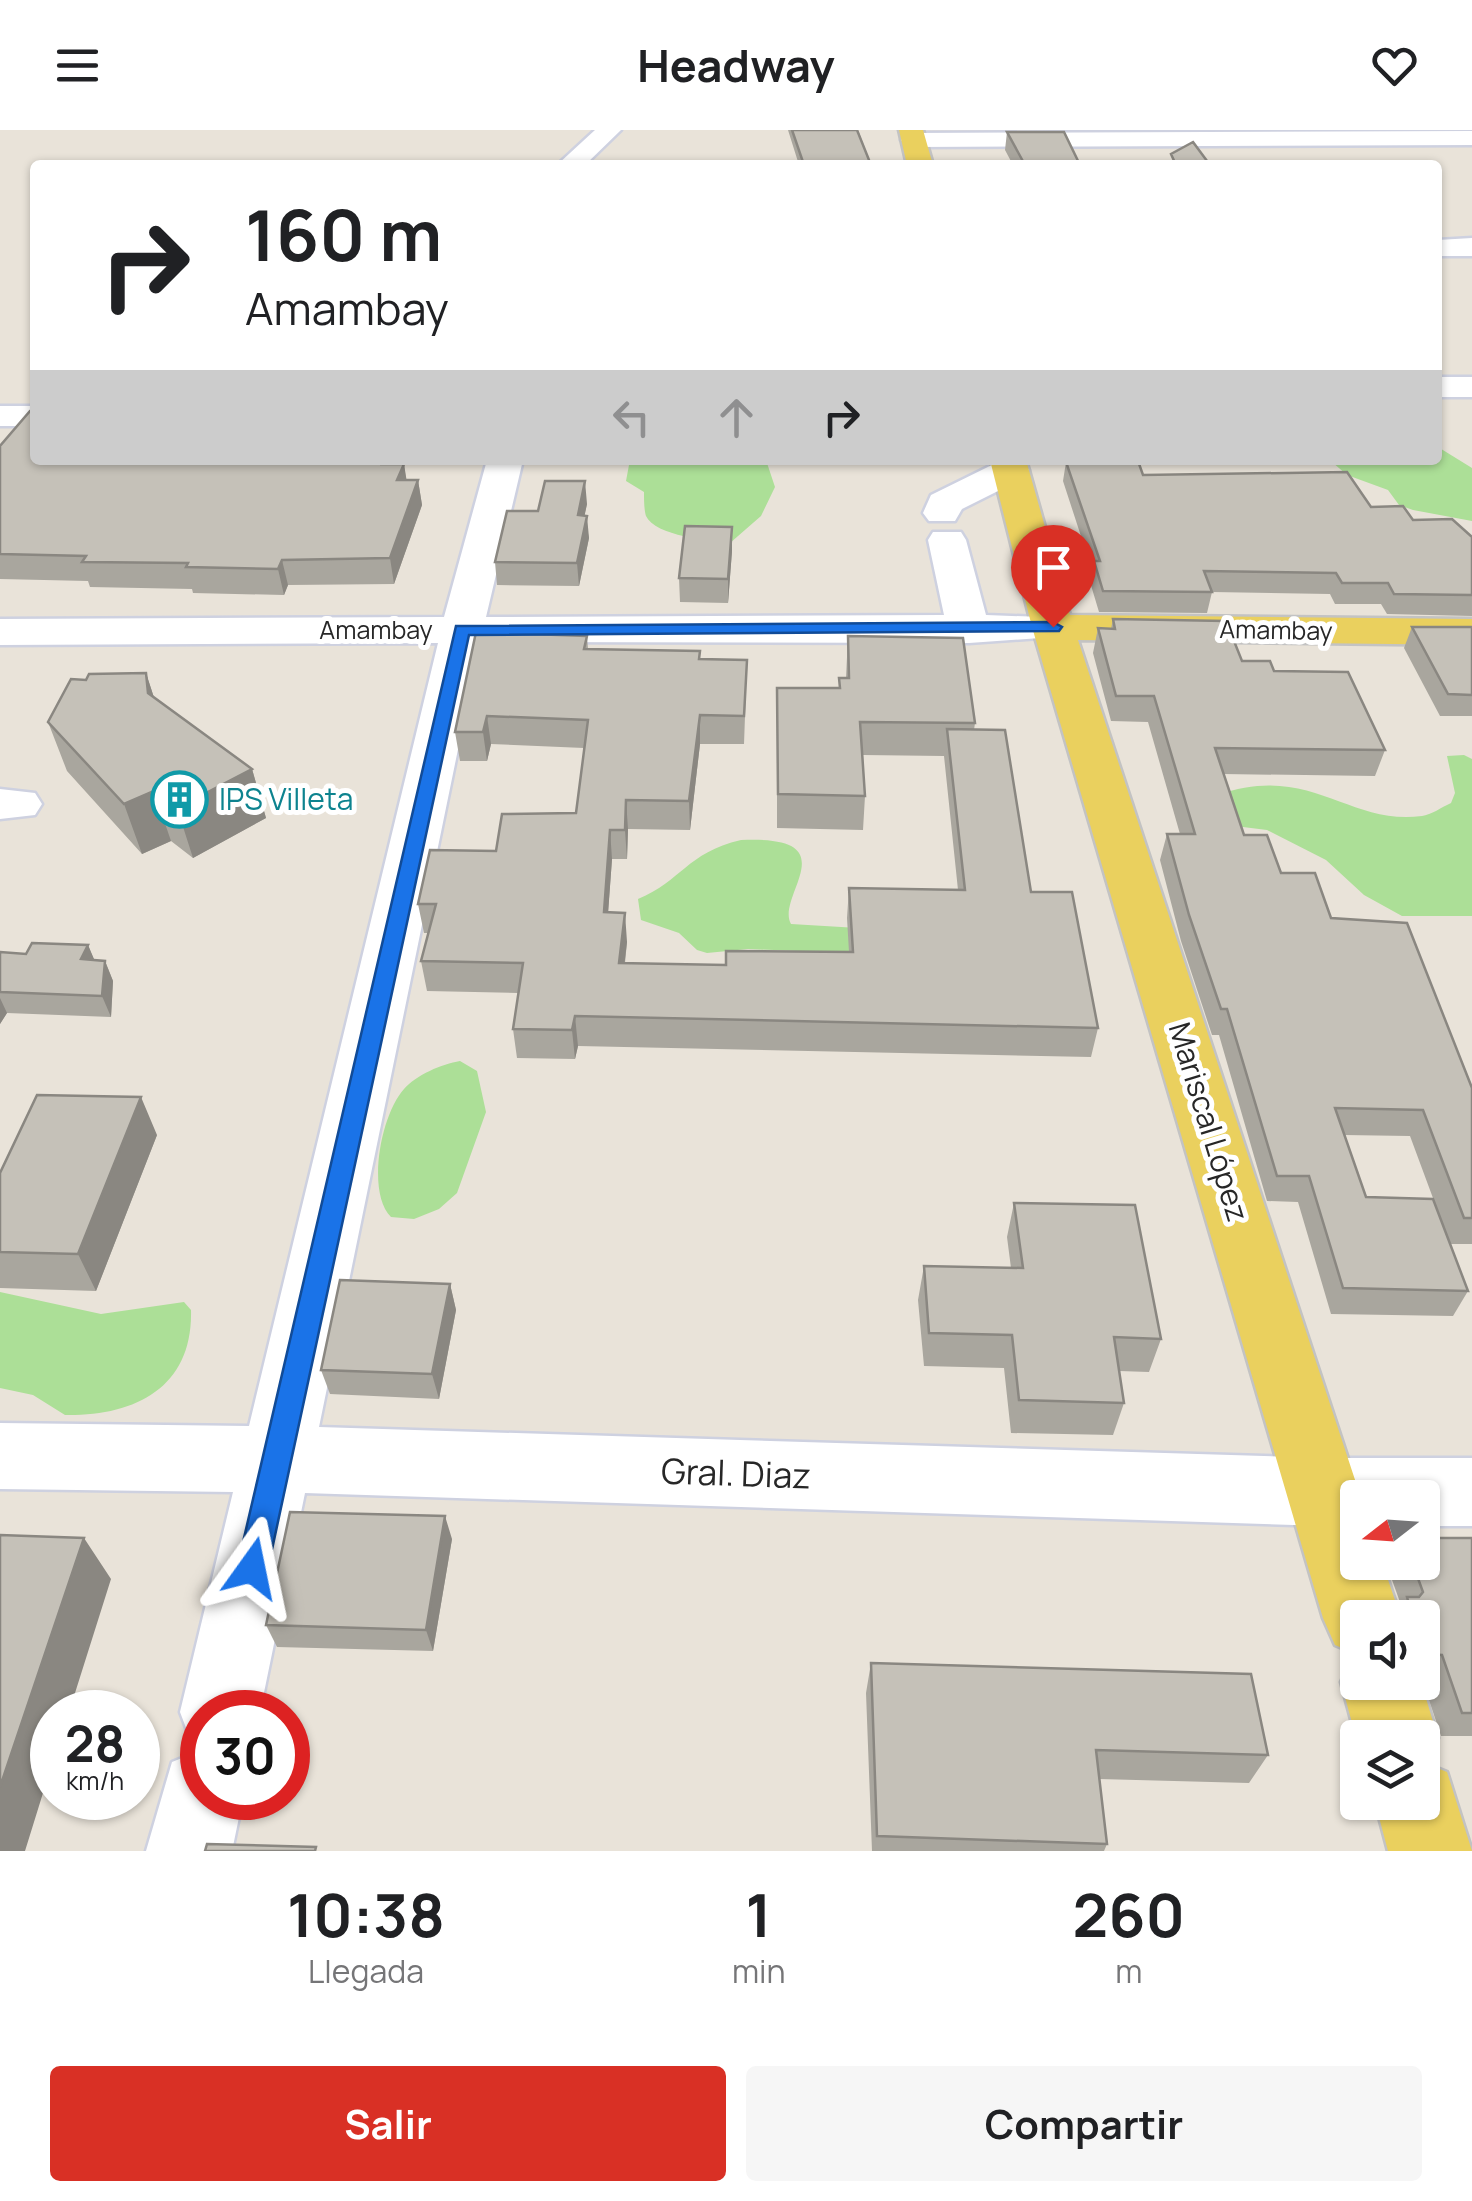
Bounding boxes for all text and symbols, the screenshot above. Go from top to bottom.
text: Headway [637,34,835,96]
icon: menu [50,38,105,93]
icon: heart [1367,38,1422,93]
text: 160 m [245,186,442,282]
icon: right [80,200,210,330]
text: Amambay [245,277,449,339]
icon: left [604,390,659,445]
icon: ahead [709,390,764,445]
icon: right [814,390,869,445]
pin [1011,525,1096,628]
icon: arrive [1026,540,1081,595]
street label: Amambay [1219,611,1333,648]
street label: Amambay [319,612,433,647]
building icon: IPS Villeta [150,770,210,830]
place label: IPS Villeta [219,778,353,819]
street label: Mariscal López [1160,1017,1259,1226]
street label: Gral. Diaz [660,1446,812,1500]
north arrow [1340,1480,1440,1580]
map controls [1340,1480,1440,1820]
position arrow [200,1516,304,1620]
button: sound [1340,1600,1440,1700]
speed limit sign: 30 [180,1690,310,1820]
text: 28 [65,1709,125,1777]
button: layers [1340,1720,1440,1820]
text: km/h [66,1763,124,1798]
text: 10:38 [287,1873,445,1955]
text: 1 [746,1873,772,1955]
text: 260 [1072,1873,1185,1955]
text: Llegada [308,1949,424,1993]
text: min [732,1949,786,1993]
text: m [1115,1949,1142,1993]
button: Salir [50,2066,726,2181]
button: Compartir [746,2066,1422,2181]

